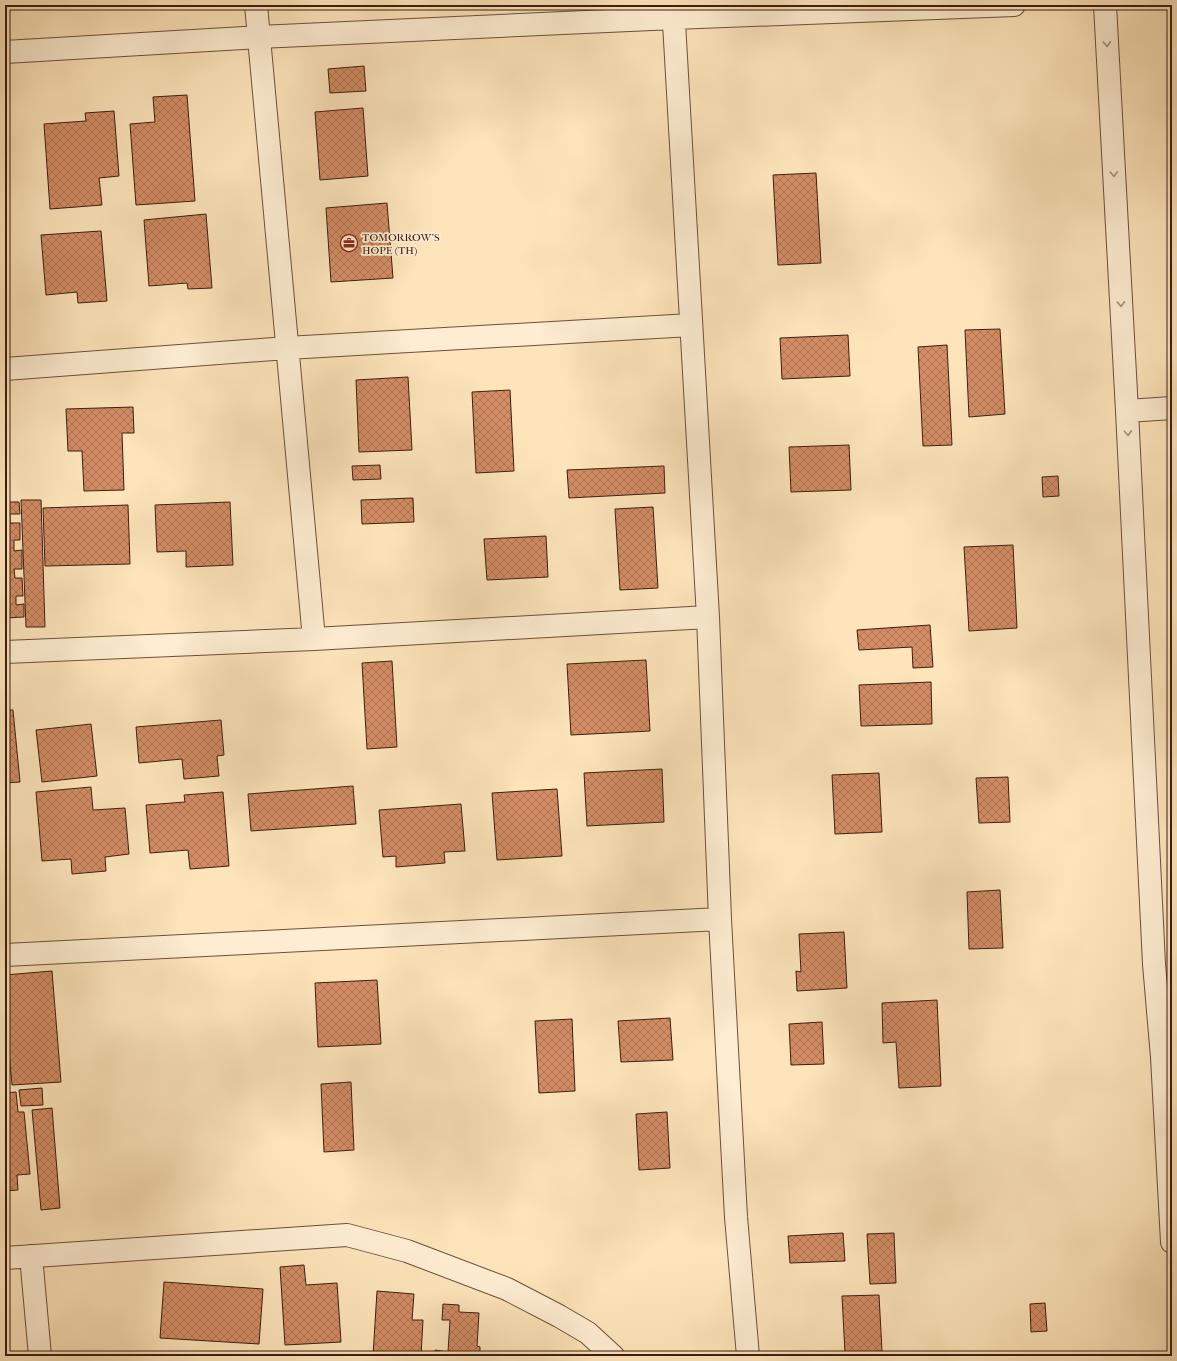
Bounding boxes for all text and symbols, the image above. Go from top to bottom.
one-way arrow [1103,41,1112,47]
one-way arrow [1110,171,1119,177]
place label: TOMORROW'S HOPE (TH) [362,231,440,257]
office icon: TOMORROW'S HOPE (TH) [339,233,359,253]
one-way arrow [1117,301,1126,307]
one-way arrow [1124,430,1133,436]

